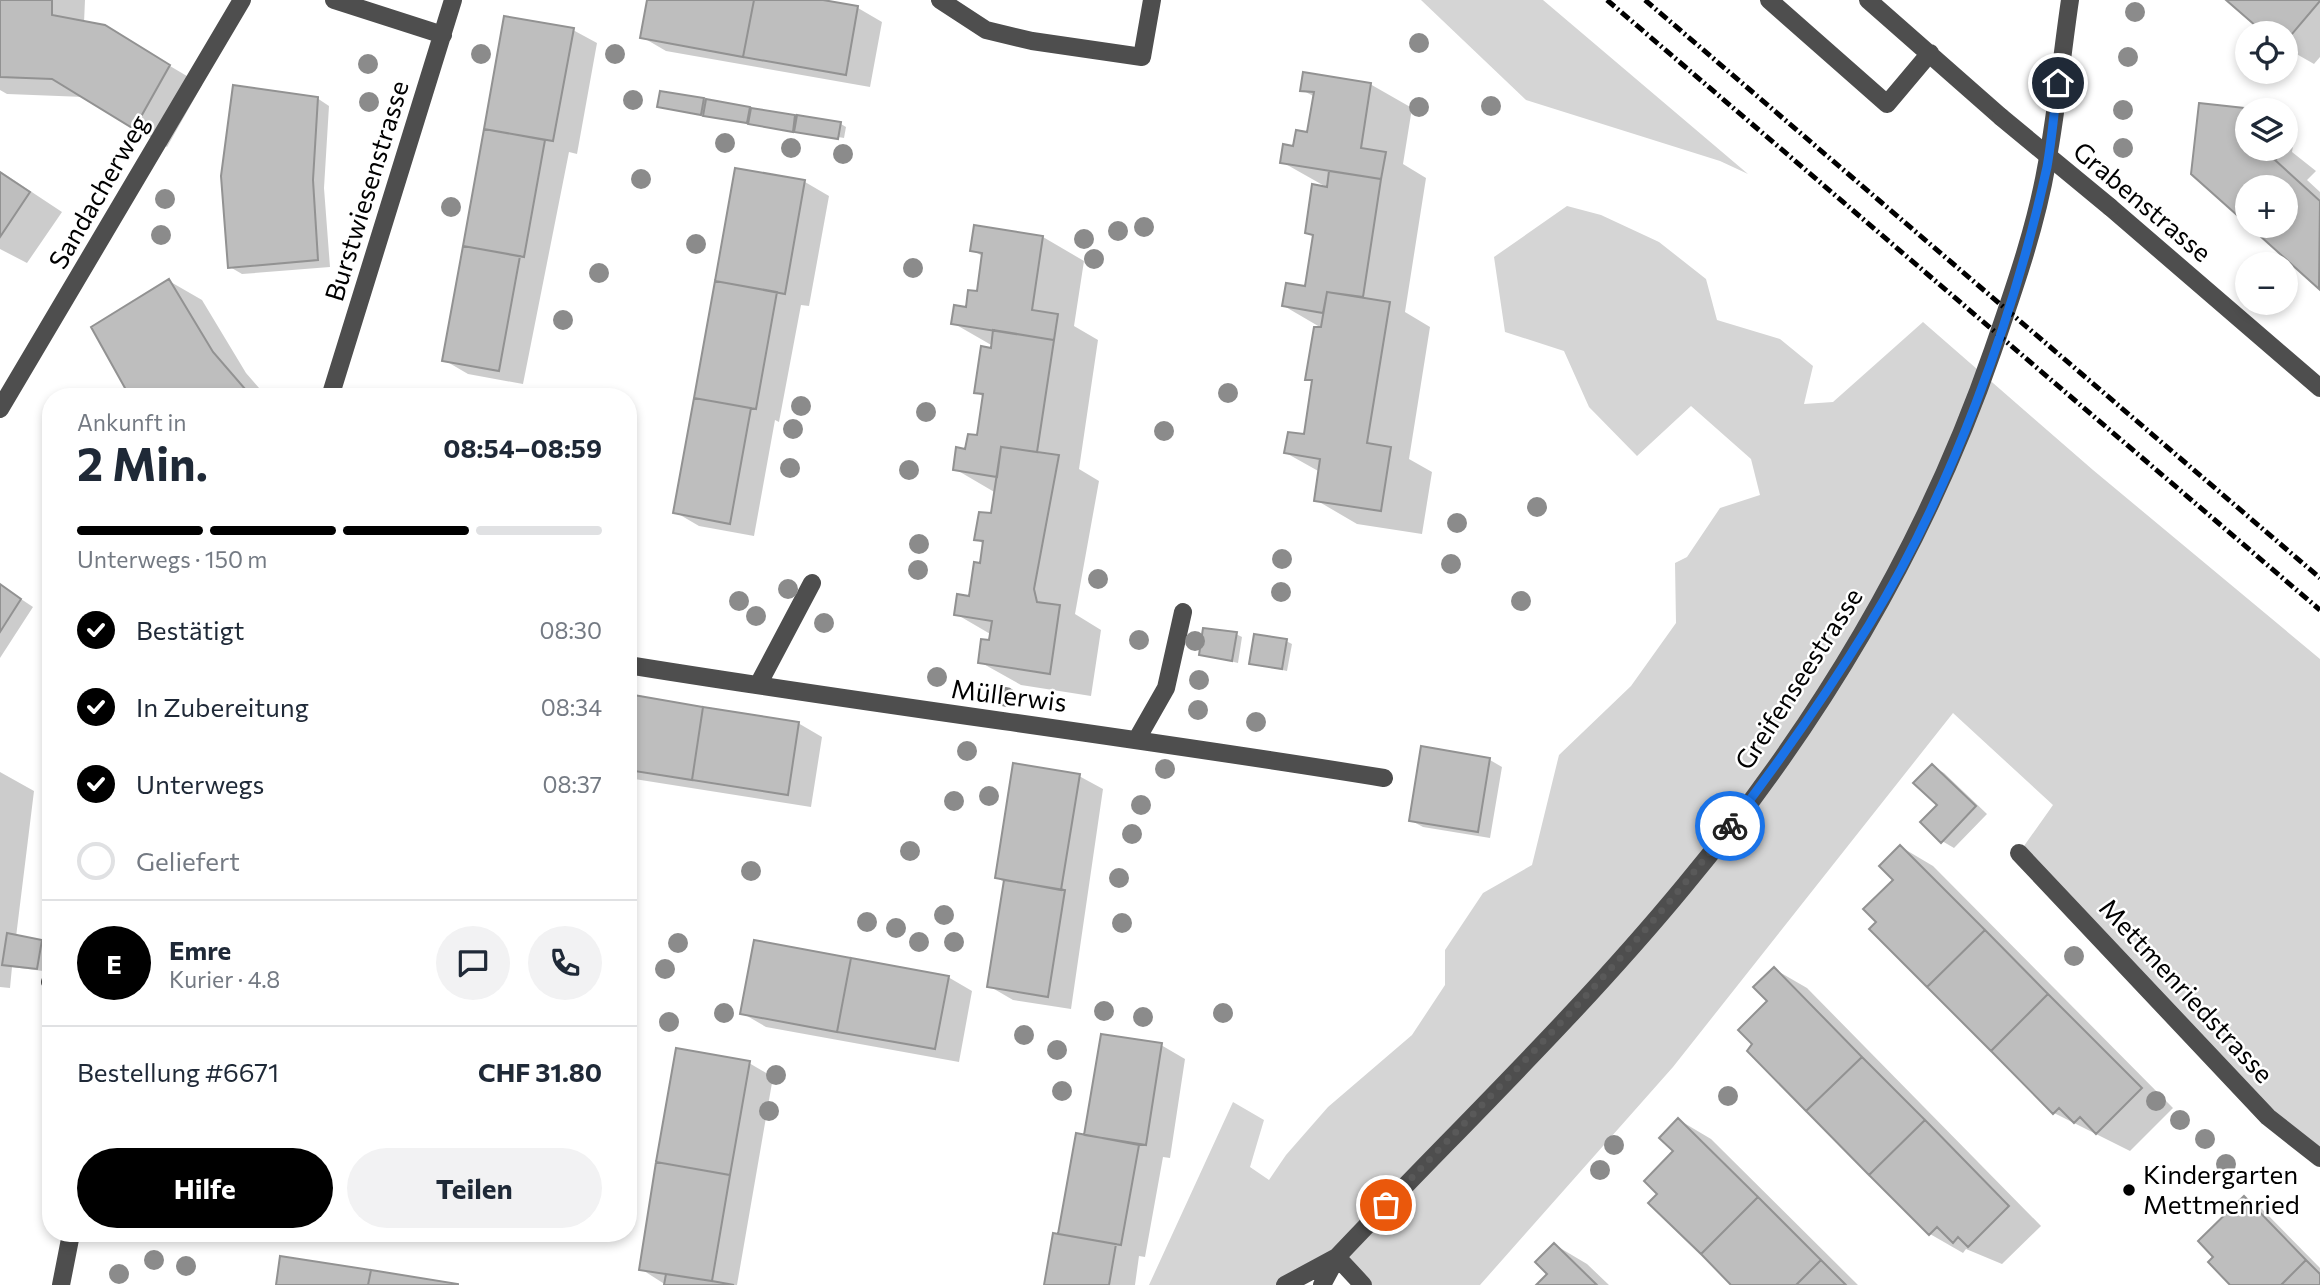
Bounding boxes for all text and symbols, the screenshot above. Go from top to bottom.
map controls [2235,21,2298,315]
button: locate [2235,21,2298,84]
pin [2028,53,2088,113]
icon: home [2039,64,2077,102]
street label: Burstwiesenstrasse [317,77,414,305]
button: layers [2235,98,2298,161]
street label: Sandacherweg [41,109,154,274]
street label: Grabenstrasse [2068,134,2218,267]
button: + [2235,175,2298,238]
button: − [2235,252,2298,315]
text: Ankunft in [77,408,187,436]
text: 08:54–08:59 [443,432,602,463]
text: 2 Min. [77,434,208,490]
text: Unterwegs · 150 m [77,545,267,573]
street label: Greifenseestrasse [1727,582,1868,775]
icon: check [77,611,115,649]
text: Bestätigt [136,614,245,645]
text: 08:30 [539,616,602,644]
street label: Müllerwis [950,672,1069,717]
icon: check [77,688,115,726]
text: In Zubereitung [136,691,309,722]
text: 08:34 [541,693,602,721]
icon: check [77,765,115,803]
text: Unterwegs [136,768,264,799]
text: 08:37 [542,770,602,798]
courier [1695,791,1765,861]
icon: bike [1711,807,1749,845]
text: Geliefert [136,845,240,876]
street label: Mettmenriedstrasse [2094,892,2280,1088]
button: chat [436,926,510,1000]
button: phone [528,926,602,1000]
text: Emre [169,934,231,965]
text: E [106,948,122,979]
text: Kurier · 4.8 [169,965,280,993]
text: Bestellung #6671 [77,1056,279,1087]
text: CHF 31.80 [478,1056,602,1087]
button: Hilfe [77,1148,333,1228]
button: Teilen [347,1148,602,1228]
place label: Kindergarten Mettmenried [2143,1158,2300,1219]
pin [1356,1175,1416,1235]
marker: Kindergarten Mettmenried [2121,1182,2137,1198]
icon: bag [1367,1186,1405,1224]

